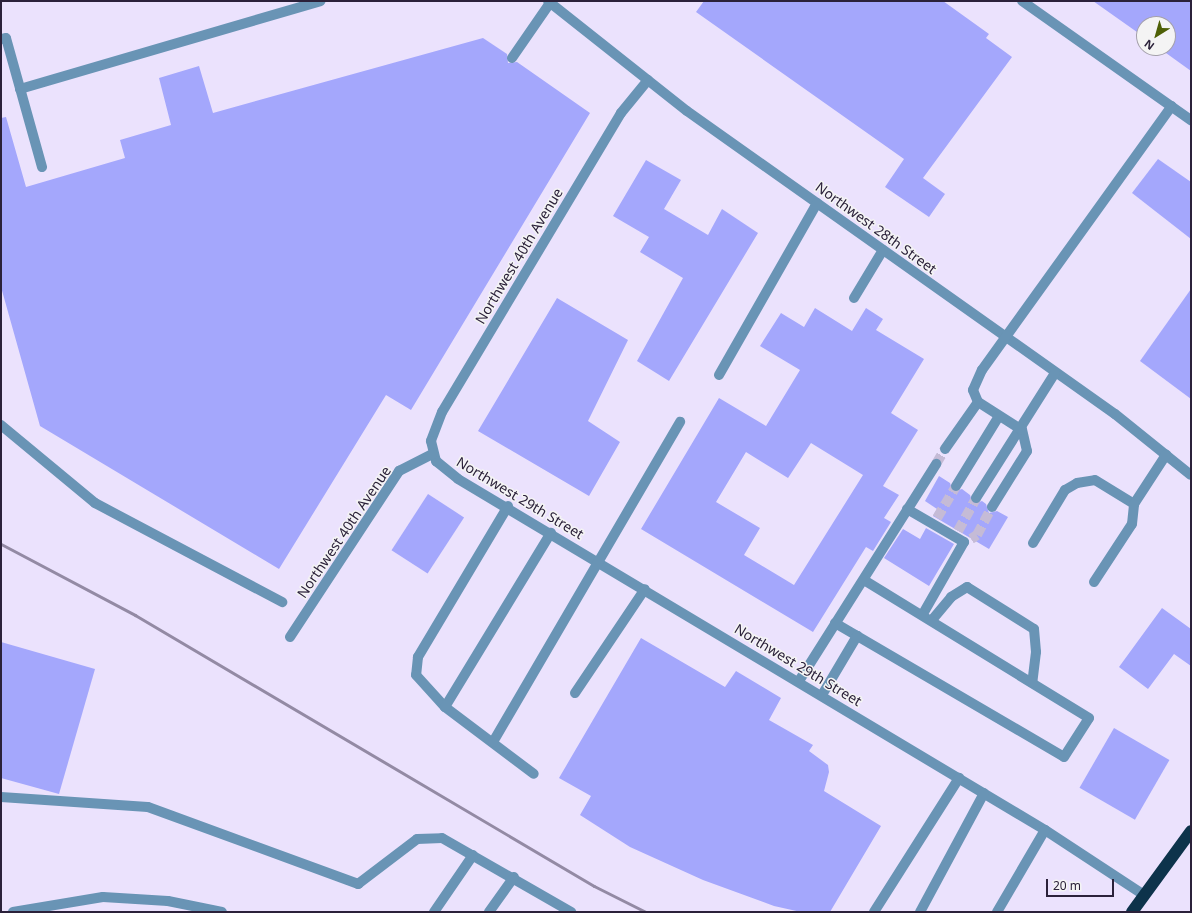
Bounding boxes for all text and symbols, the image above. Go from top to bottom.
north arrow [1136,16,1176,56]
text: N [1141,37,1157,54]
street label: Northwest 28th Street [812,178,940,278]
street label: Northwest 40th Avenue [472,185,566,327]
street label: Northwest 29th Street [453,453,587,543]
street label: Northwest 40th Avenue [294,463,394,601]
street label: Northwest 29th Street [731,620,865,710]
scale bar [1048,871,1116,897]
text: 20 m [1053,877,1081,894]

